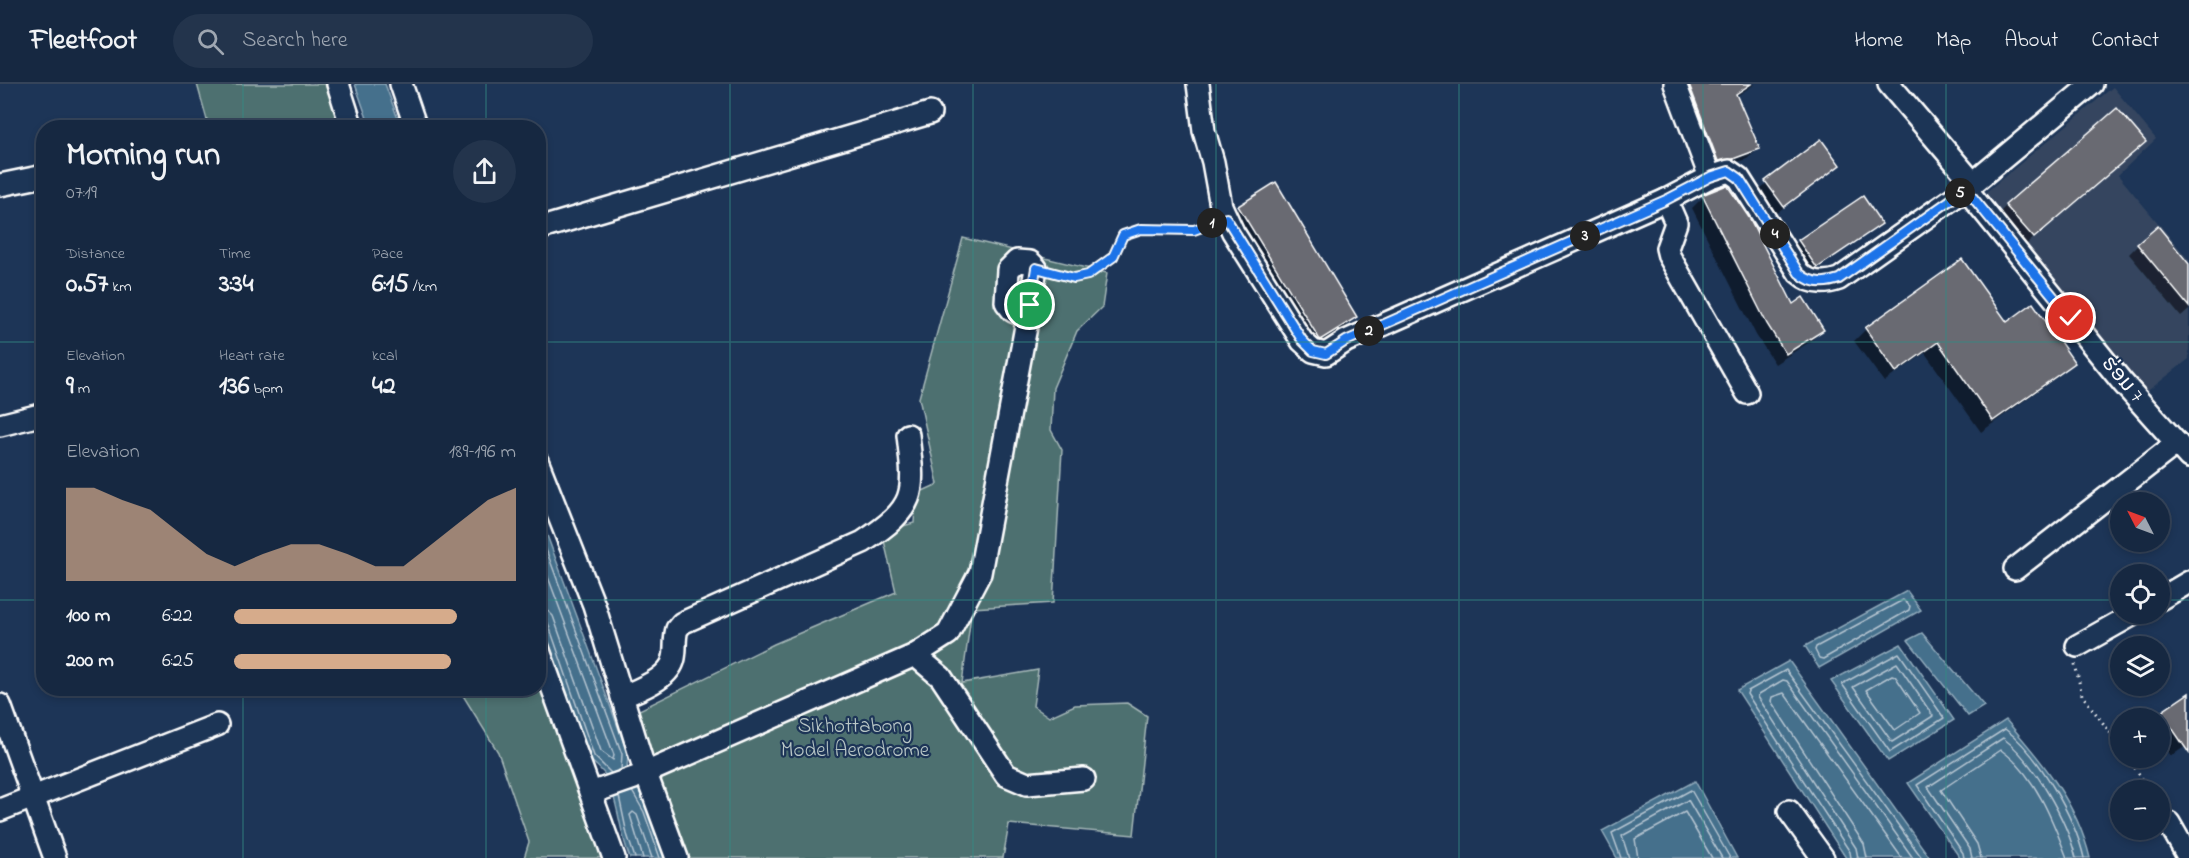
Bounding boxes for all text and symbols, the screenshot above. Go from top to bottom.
search box [173,14,593,68]
text: Fleetfoot [30,21,137,62]
icon: search [194,25,227,58]
text: Search here [242,25,348,57]
text: Home [1854,26,1903,56]
text: Map [1936,26,1971,56]
text: About [2004,26,2058,56]
text: Contact [2091,26,2159,56]
text: Morning run [66,132,220,180]
button: share [453,140,516,203]
pin: 5 [1945,178,1975,208]
text: 07:19 [66,179,97,208]
text: 5 [1955,181,1965,205]
pin: 1 [1197,208,1227,238]
text: 1 [1209,211,1215,235]
pin: 4 [1760,219,1790,249]
pin: 3 [1570,221,1600,251]
text: 4 [1772,222,1778,246]
text: 3 [1582,224,1588,248]
text: Distance [66,242,125,266]
text: Time [219,242,251,266]
text: Pace [372,242,403,266]
text: 0.57 [66,266,108,304]
text: 3:34 [219,266,253,304]
text: 6:15 [372,266,409,304]
text: km [108,275,132,299]
text: /km [409,275,437,299]
pin [1004,279,1055,330]
icon: arrive [1013,288,1046,321]
pin [2045,292,2096,343]
icon: check [2054,301,2087,334]
pin: 2 [1354,316,1384,346]
text: 2 [1365,319,1373,343]
text: Elevation [66,344,125,368]
text: Heart rate [219,344,285,368]
text: kcal [372,344,397,368]
street label: ຮ່ອມ 7 [2094,350,2151,410]
text: 9 [66,368,74,406]
text: 136 [219,368,249,406]
text: 42 [372,368,396,406]
text: m [74,377,90,401]
text: bpm [249,377,283,401]
text: Elevation [66,438,140,467]
text: 189–196 m [449,438,516,467]
north arrow [2110,492,2170,552]
map controls [2110,492,2170,840]
button: locate [2110,564,2170,624]
text: 100 m [66,602,110,631]
text: 6:22 [162,602,192,631]
button: layers [2110,636,2170,696]
text: 200 m [66,647,114,676]
text: 6:25 [162,647,194,676]
button: + [2110,708,2170,768]
park label: Sikhottabong Model Aerodrome [781,712,930,766]
button: − [2110,780,2170,840]

